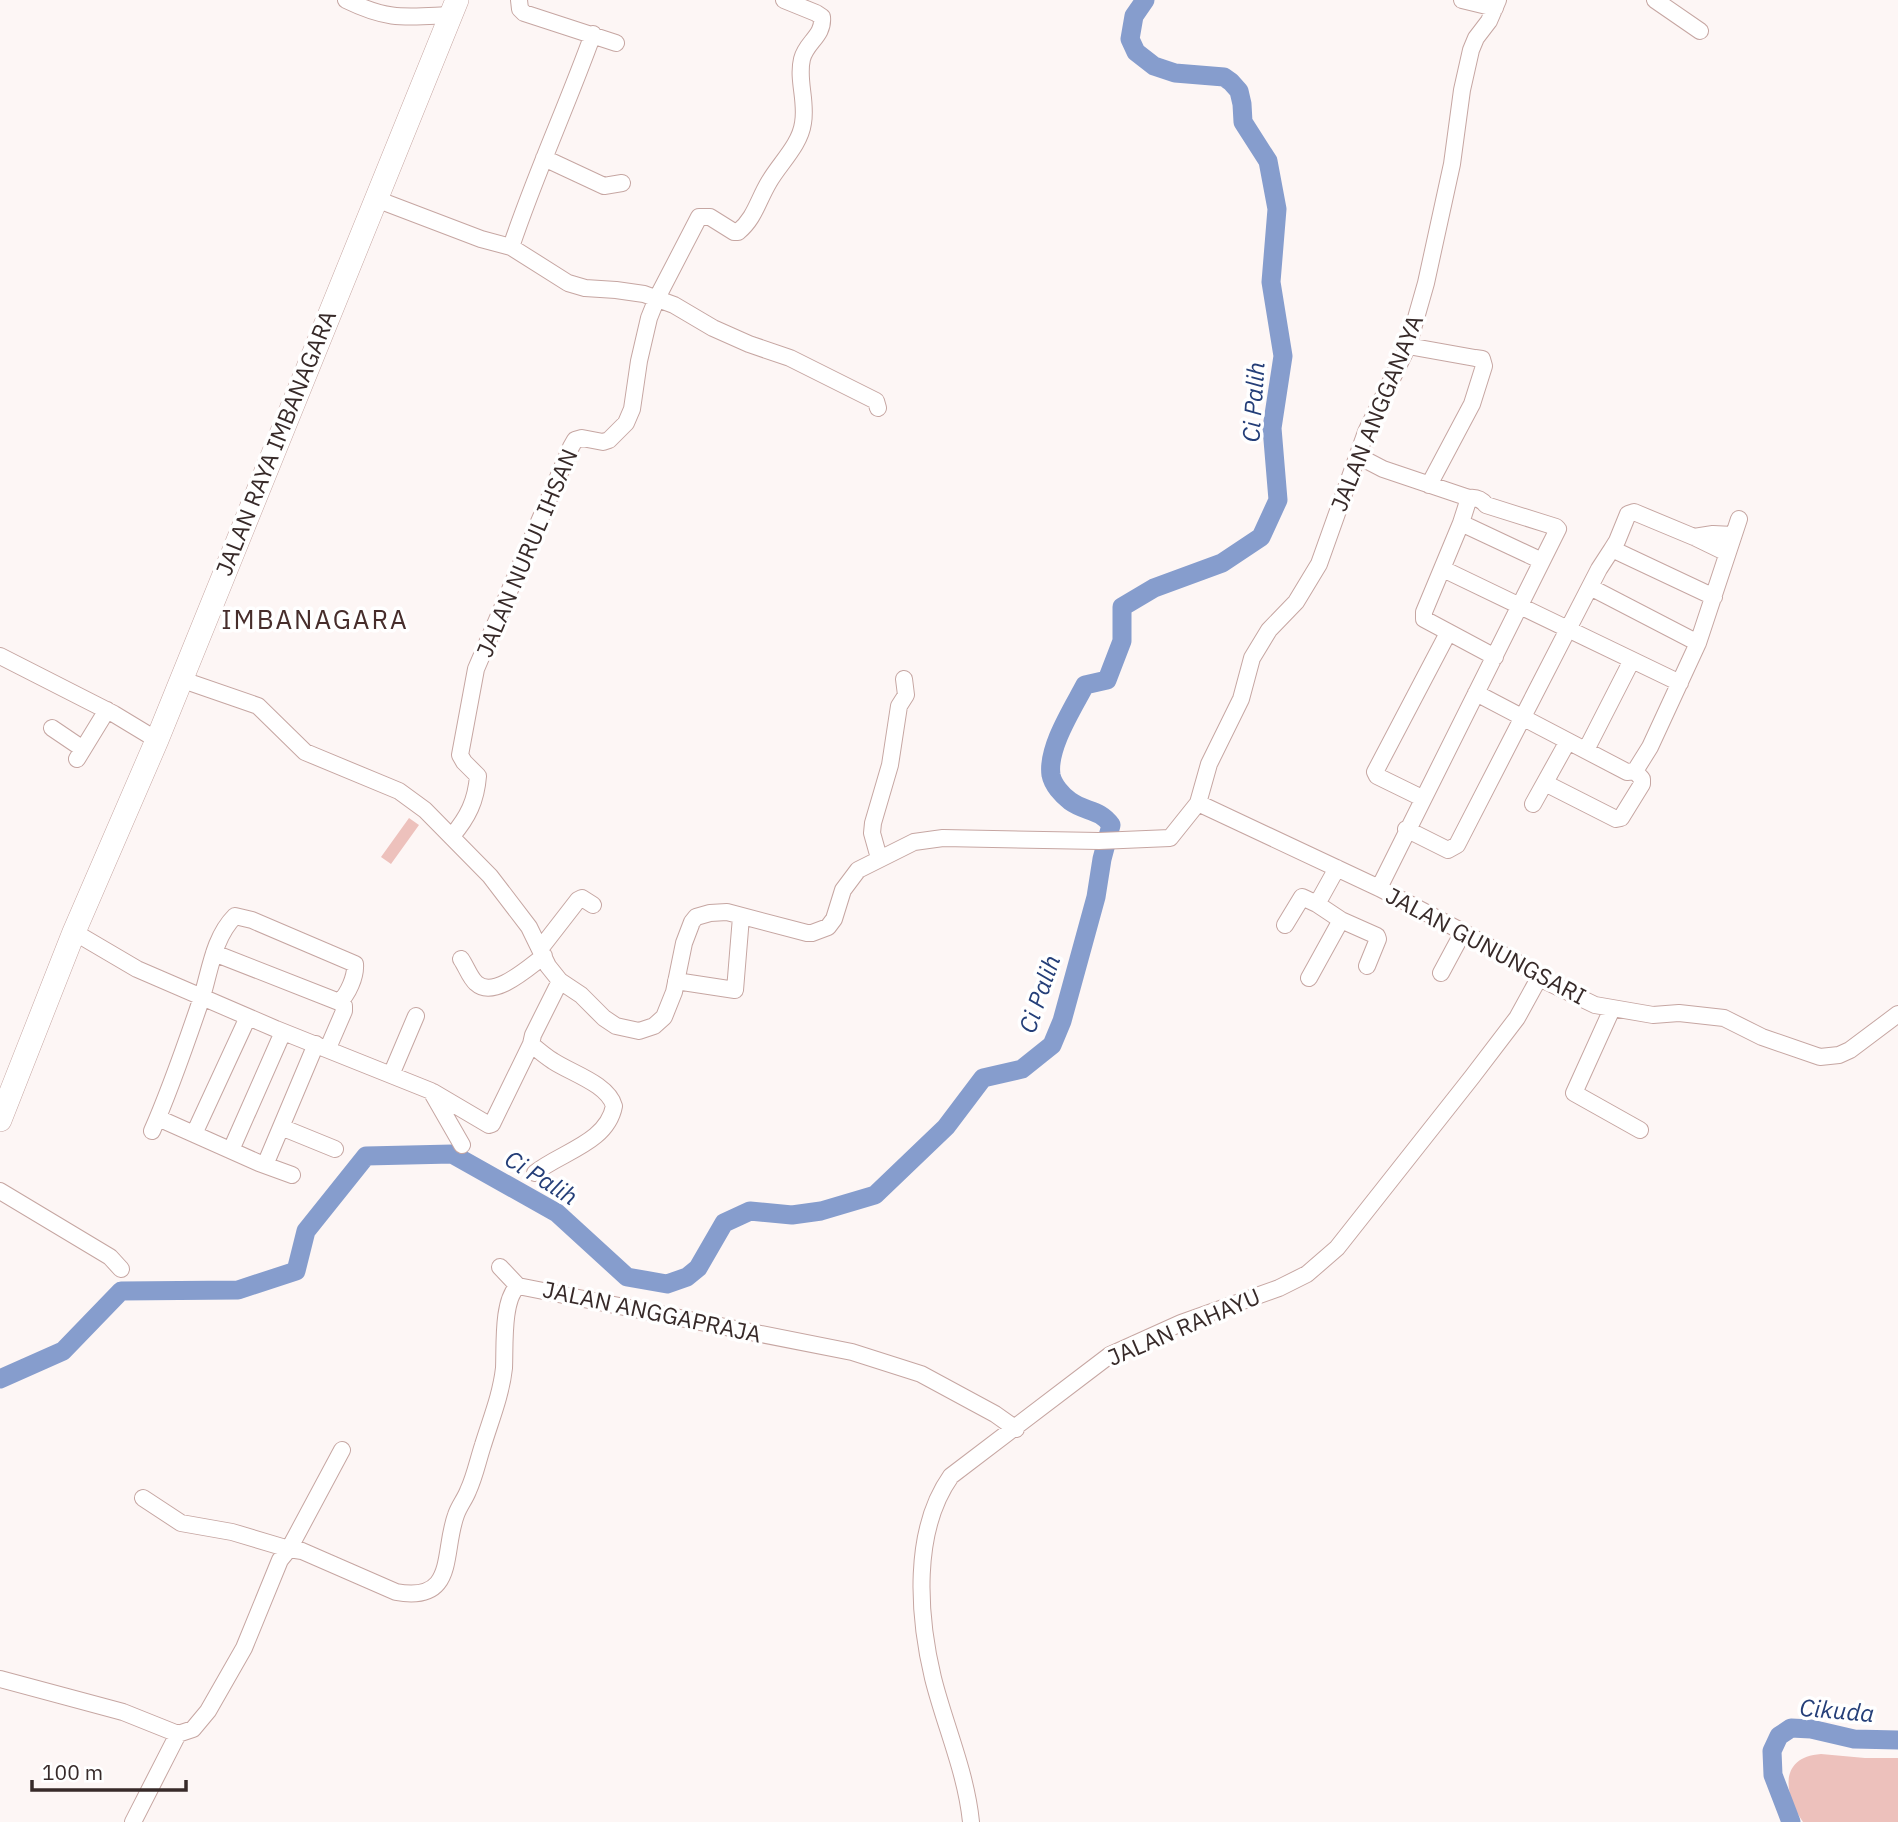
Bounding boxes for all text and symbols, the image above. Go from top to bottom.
street label: JALAN RAYA IMBANAGARA [208,305,342,580]
street label: JALAN ANGGANAYA [1323,310,1429,515]
water label: Ci Palih [1234,361,1272,443]
street label: JALAN NURUL IHSAN [469,444,584,661]
district label: IMBANAGARA [221,602,409,636]
street label: JALAN GUNUNGSARI [1381,880,1592,1011]
water label: Ci Palih [1011,950,1067,1037]
water label: Ci Palih [499,1142,584,1212]
street label: JALAN ANGGAPRAJA [540,1273,764,1349]
street label: JALAN RAHAYU [1103,1280,1265,1372]
water label: Cikuda [1798,1691,1876,1729]
scale bar [32,1748,186,1792]
text: 100 m [42,1758,103,1786]

